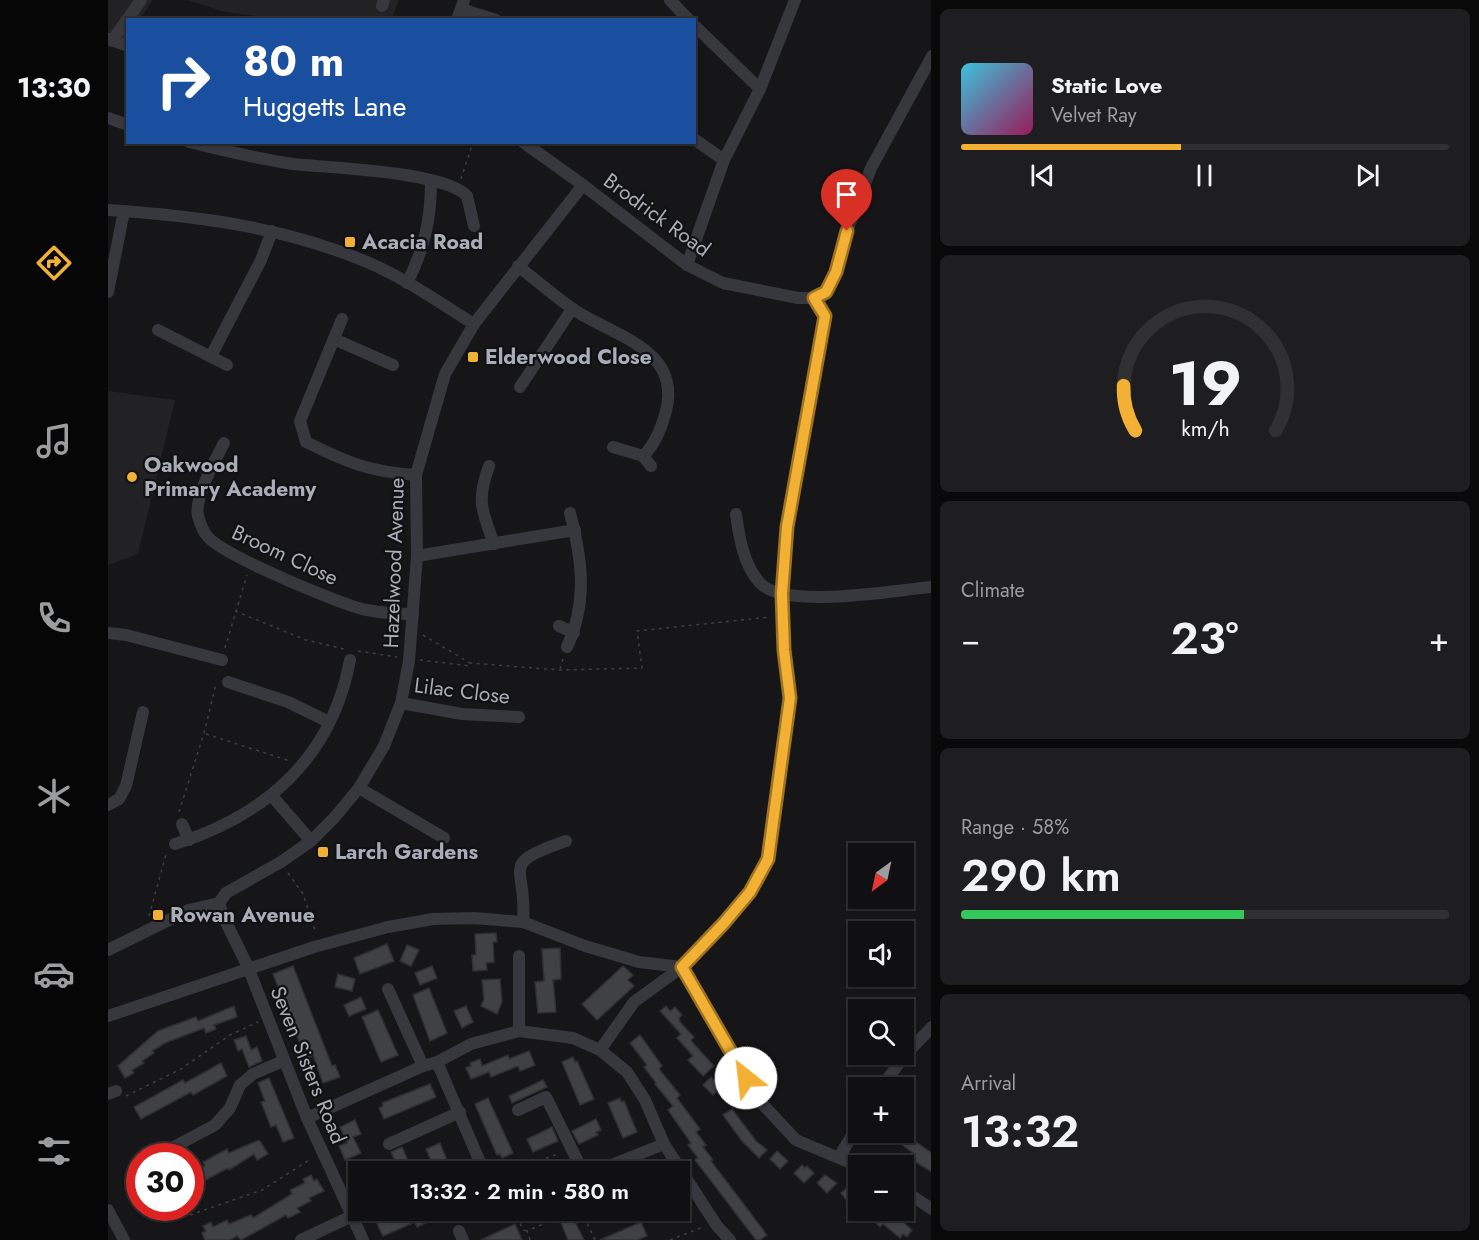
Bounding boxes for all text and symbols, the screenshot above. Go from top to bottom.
text: 80 m [243,31,344,92]
icon: right [144,42,222,120]
text: 13:30 [17,68,91,107]
text: Static Love [1051,69,1162,101]
text: Huggetts Lane [243,87,406,126]
text: Velvet Ray [1051,101,1137,130]
icon: previous [1026,159,1059,192]
icon: pause [1188,159,1221,192]
icon: next [1351,159,1384,192]
street label: Brodrick Road [597,166,717,264]
pin [821,169,872,231]
icon: arrive [830,178,863,211]
place label: Acacia Road [361,227,483,257]
marker: Acacia Road [343,235,357,249]
icon: directions [33,242,75,284]
text: 19 [1168,338,1242,428]
place label: Elderwood Close [485,342,652,372]
marker: Elderwood Close [466,350,480,364]
text: km/h [1181,413,1229,444]
icon: music [33,420,75,462]
place label: Oakwood Primary Academy [144,450,317,504]
marker: Oakwood Primary Academy [125,470,139,484]
street label: Hazelwood Avenue [376,477,412,649]
street label: Broom Close [227,517,343,593]
text: Climate [961,576,1025,605]
icon: phone [33,597,75,639]
text: 23° [1170,606,1239,671]
text: − [961,616,980,663]
text: + [1429,616,1449,663]
street label: Lilac Close [412,670,512,712]
icon: climate [33,775,75,817]
text: Range · 58% [961,813,1069,842]
place label: Larch Gardens [335,837,478,867]
north arrow [848,843,914,909]
map controls [848,843,914,1221]
text: 290 km [961,843,1121,908]
marker: Larch Gardens [316,845,330,859]
place label: Rowan Avenue [170,900,315,930]
marker: Rowan Avenue [151,908,165,922]
button: sound [848,921,914,987]
icon: car [33,953,75,995]
street label: Seven Sisters Road [263,982,353,1148]
button: search [848,999,914,1065]
position arrow [714,1046,778,1110]
text: Arrival [961,1069,1016,1098]
button: + [848,1077,914,1143]
text: 13:32 [961,1099,1079,1164]
icon: filters [33,1130,75,1172]
speed limit sign: 30 [126,1143,204,1221]
button: − [848,1155,914,1221]
text: 13:32 · 2 min · 580 m [409,1175,629,1207]

